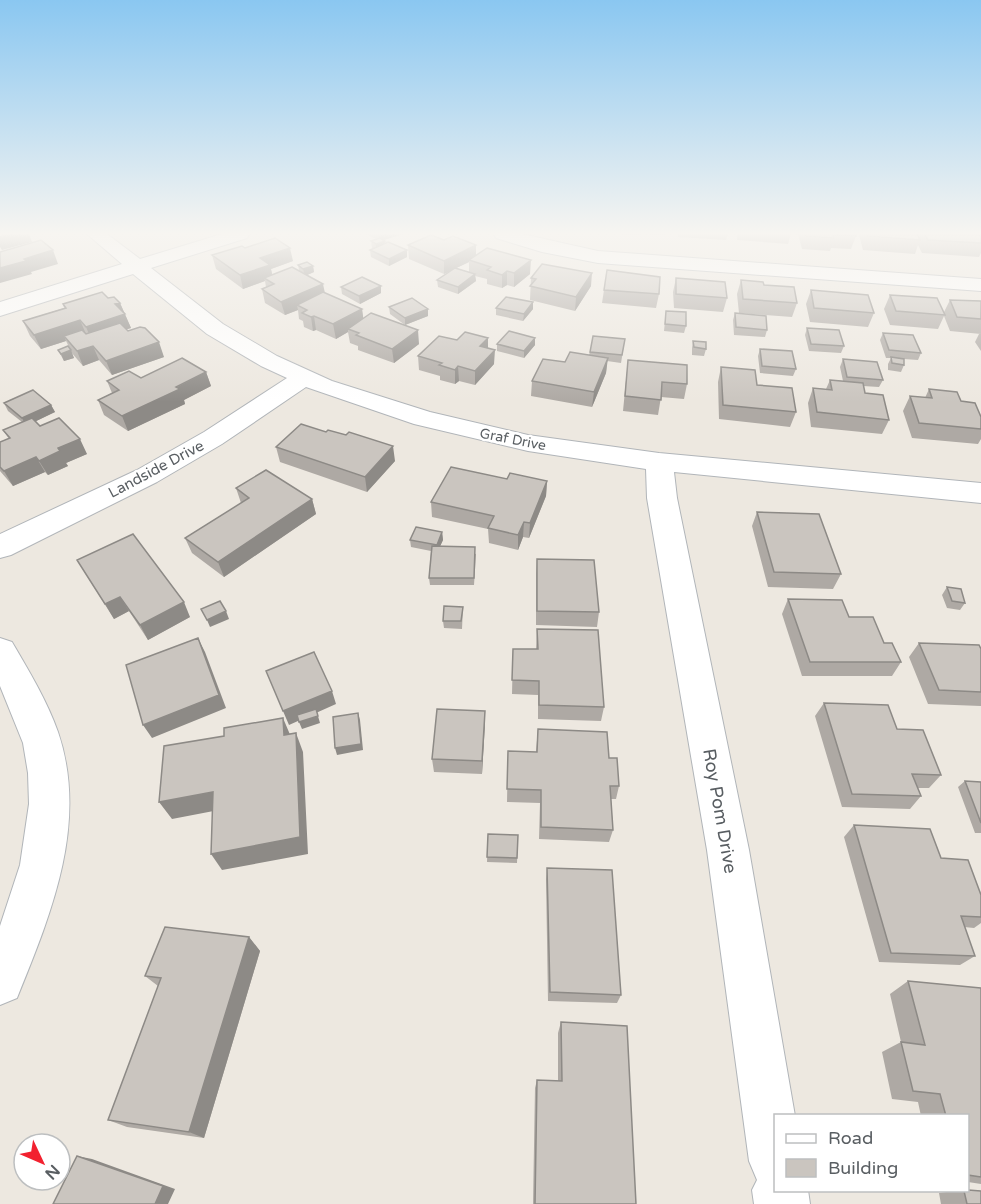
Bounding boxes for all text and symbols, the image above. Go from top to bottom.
street label: Graf Drive [478,425,548,454]
street label: Landside Drive [105,436,207,502]
street label: Roy Pom Drive [698,747,742,875]
legend [774,1114,969,1192]
text: Road [828,1127,873,1149]
north arrow [12,1132,72,1192]
text: Building [828,1157,898,1179]
text: N [40,1160,64,1183]

